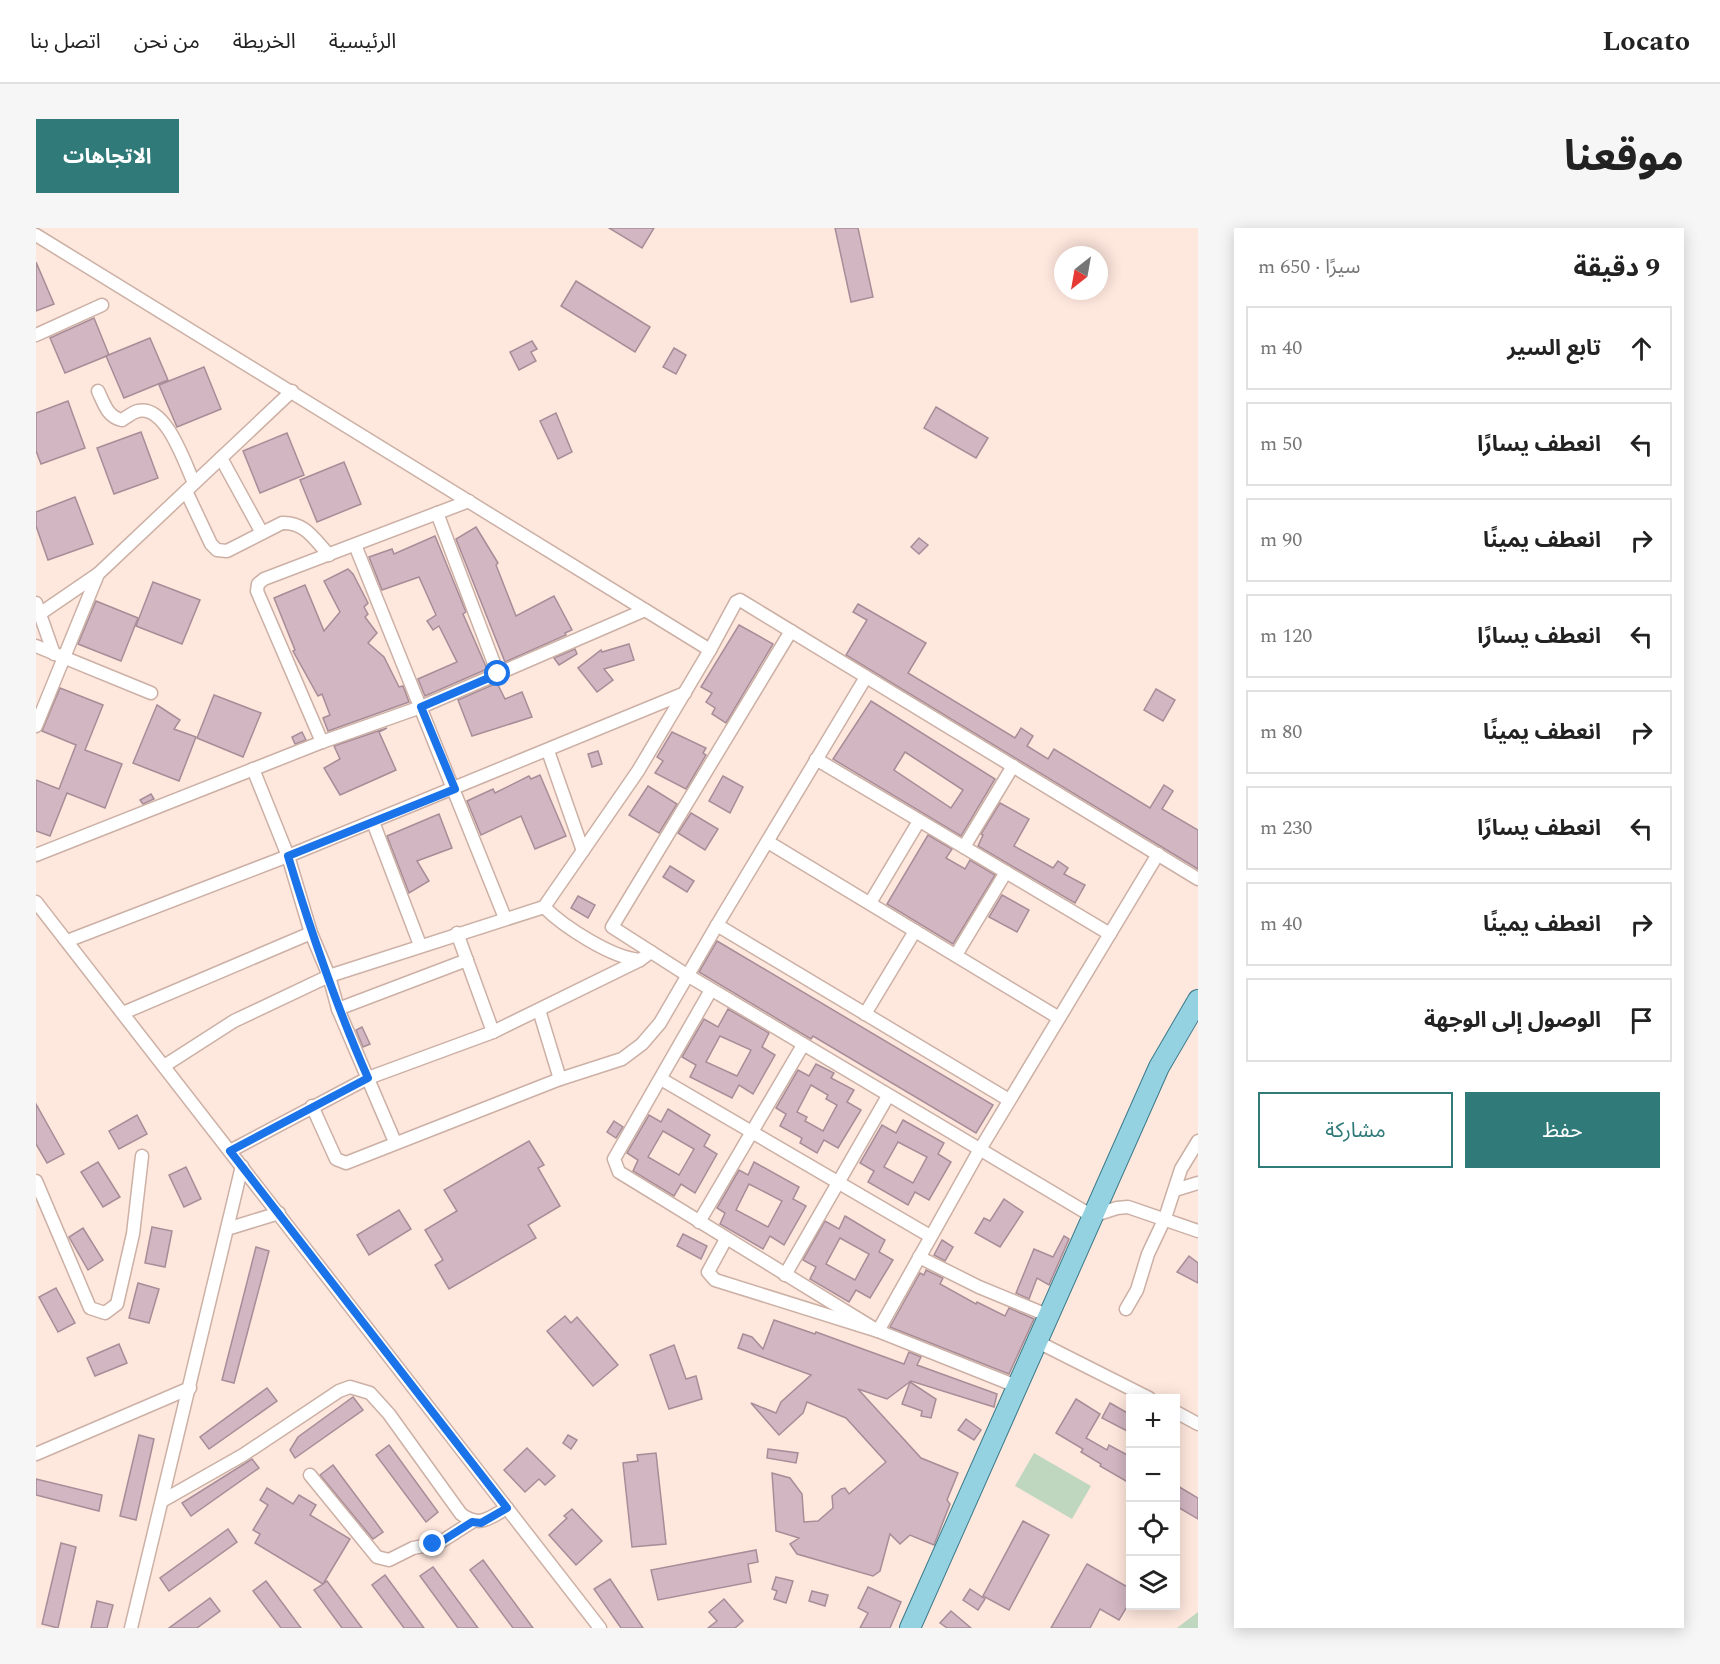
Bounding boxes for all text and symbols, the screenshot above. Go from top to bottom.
text: Locato [1602,20,1690,63]
text: اتصل بنا [30,26,101,58]
text: من نحن [134,26,200,58]
text: الخريطة [233,26,296,58]
text: الرئيسية [329,26,396,58]
button: الاتجاهات [36,119,179,193]
text: موقعنا [1564,126,1684,189]
north arrow [1054,246,1108,300]
text: 9 دقيقة [1573,248,1660,288]
text: سيرًا · 650 m [1258,252,1361,282]
text: تابع السير [1507,332,1601,365]
icon: ahead [1625,332,1658,365]
text: 40 m [1260,333,1302,363]
text: انعطف يسارًا [1477,428,1601,461]
icon: left [1625,428,1658,461]
text: 50 m [1260,429,1302,459]
text: انعطف يمينًا [1483,524,1601,557]
icon: right [1625,524,1658,557]
text: 90 m [1260,525,1302,555]
text: انعطف يسارًا [1477,620,1601,653]
icon: left [1625,620,1658,653]
text: 120 m [1260,621,1312,651]
route start [484,660,510,686]
text: انعطف يمينًا [1483,716,1601,749]
icon: right [1625,716,1658,749]
text: 80 m [1260,717,1302,747]
text: انعطف يسارًا [1477,812,1601,845]
icon: left [1625,812,1658,845]
text: 230 m [1260,813,1312,843]
text: انعطف يمينًا [1483,908,1601,941]
icon: right [1625,908,1658,941]
text: 40 m [1260,909,1302,939]
text: الوصول إلى الوجهة [1424,1004,1601,1037]
icon: arrive [1625,1004,1658,1037]
button: مشاركة [1258,1092,1453,1168]
button: حفظ [1465,1092,1660,1168]
map controls [1126,1394,1180,1610]
button: + [1126,1394,1180,1448]
button: − [1126,1448,1180,1502]
button: locate [1126,1502,1180,1556]
route end [419,1530,445,1556]
button: layers [1126,1556,1180,1610]

